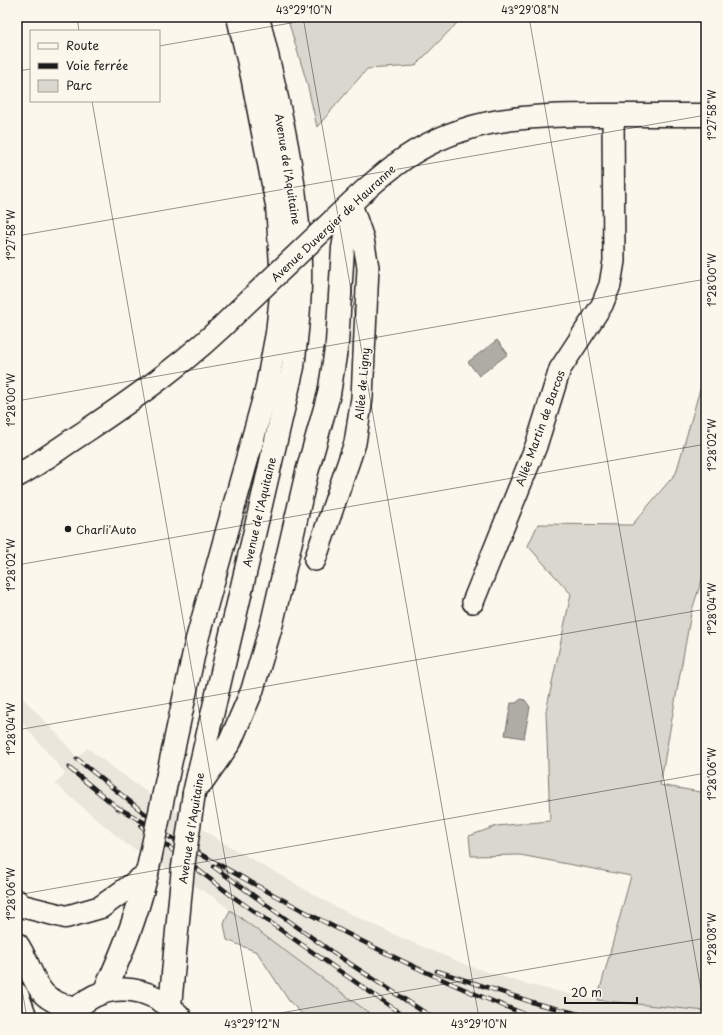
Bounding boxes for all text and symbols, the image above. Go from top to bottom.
text: 43°29'10"N [276,2,332,17]
text: 43°29'08"N [501,2,559,17]
legend [30,30,160,102]
text: Route [66,36,99,54]
text: Voie ferrée [66,56,128,74]
text: Parc [66,76,92,94]
text: 1°27'58"W [704,89,719,140]
street label: Avenue de l'Aquitaine [271,112,305,226]
street label: Avenue Duvergier de Hauranne [267,160,399,286]
text: 1°27'58"W [3,209,18,260]
text: 1°28'00"W [704,253,719,307]
street label: Allée de Ligny [350,347,374,421]
street label: Allée Martin de Barcos [511,368,569,488]
text: 1°28'00"W [3,373,18,427]
text: 1°28'02"W [704,418,719,471]
street label: Avenue de l'Aquitaine [238,455,280,569]
place label: Charli'Auto [76,521,136,538]
marker: Charli'Auto [63,524,73,534]
text: 1°28'02"W [3,538,18,591]
text: 1°28'04"W [704,582,719,635]
text: 1°28'04"W [3,702,18,755]
text: 1°28'06"W [704,747,719,801]
street label: Avenue de l'Aquitaine [174,771,208,885]
text: 1°28'06"W [3,867,18,921]
text: 1°28'08"W [704,912,719,965]
scale bar [565,979,637,1005]
text: 20 m [571,983,602,1001]
text: 43°29'12"N [224,1016,280,1031]
text: 43°29'10"N [451,1016,507,1031]

